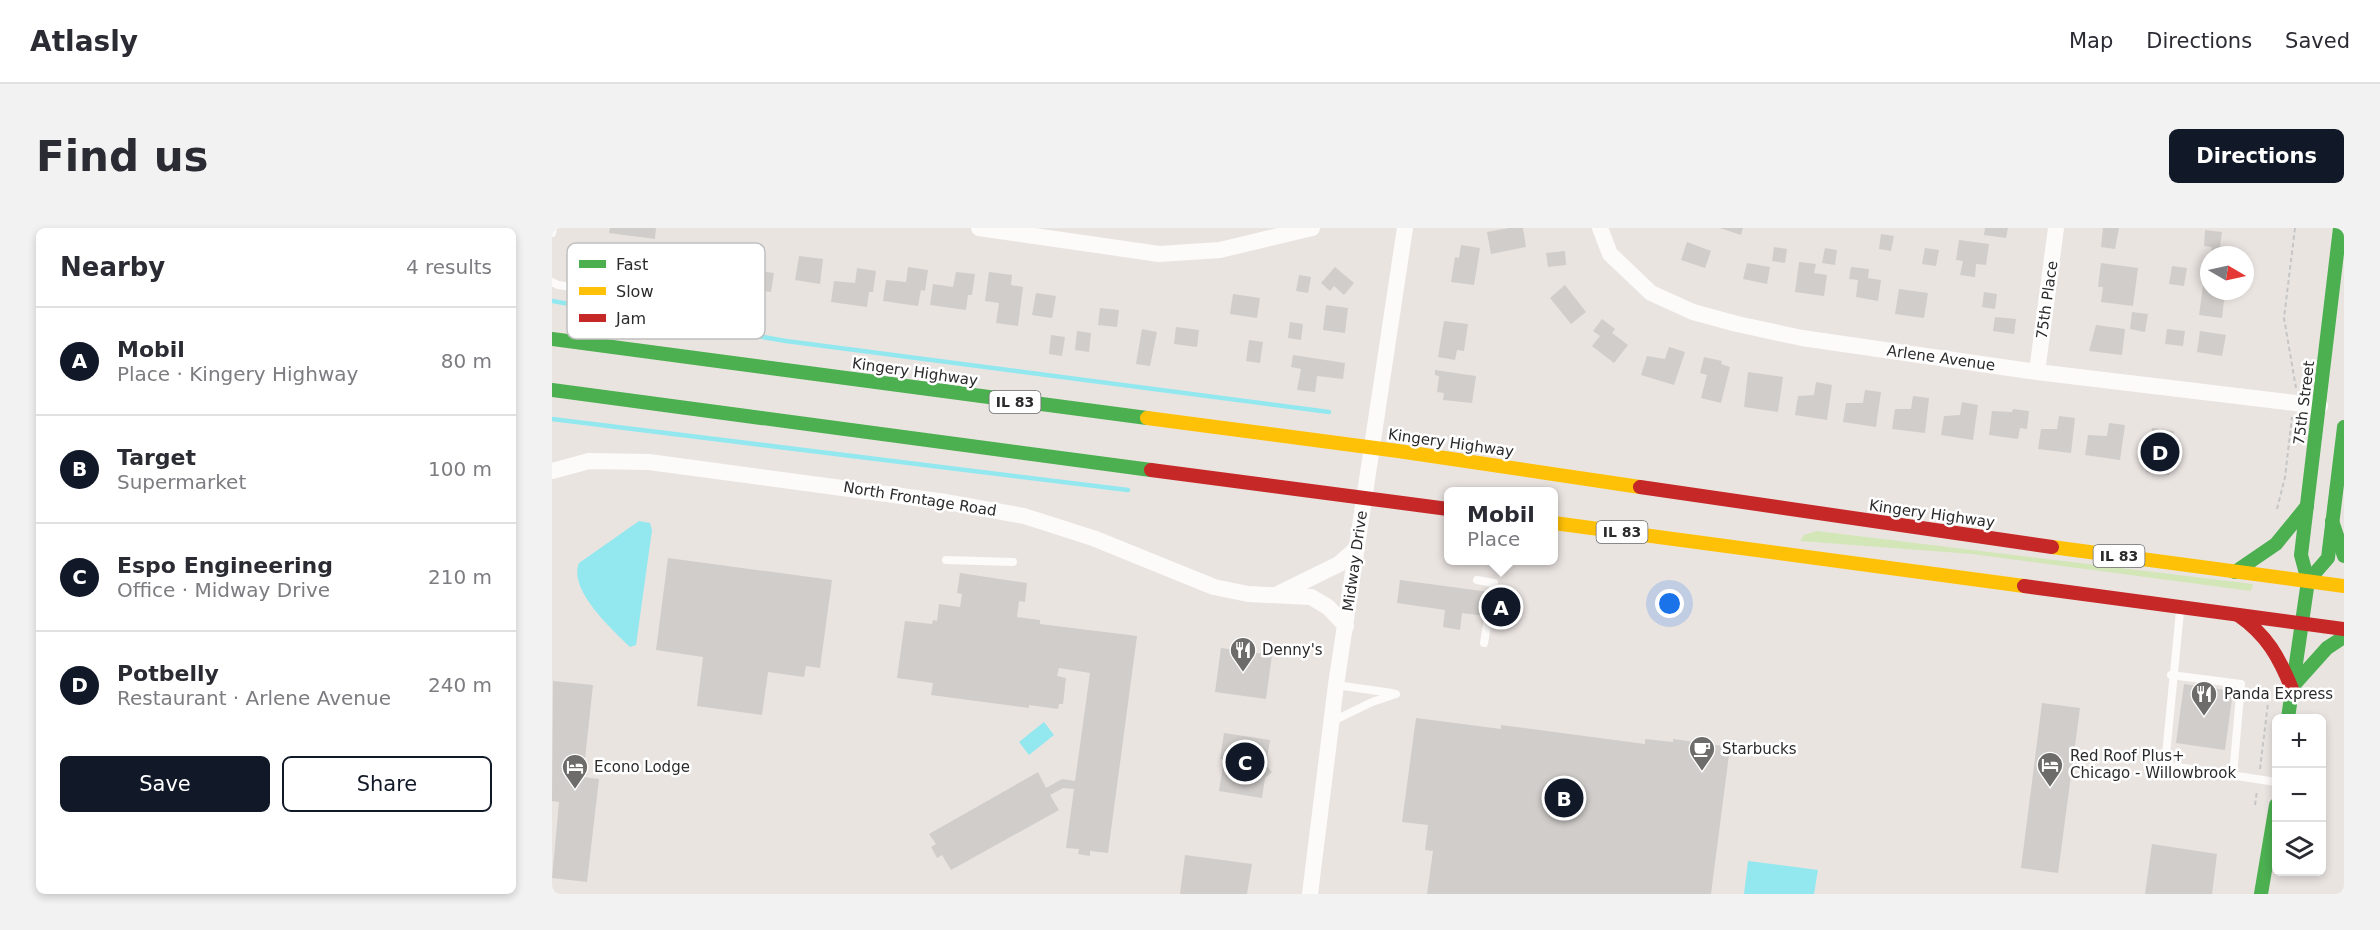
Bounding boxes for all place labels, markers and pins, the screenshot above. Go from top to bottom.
pin: D [2140,430,2180,474]
pin: A [1482,584,1520,629]
restaurant icon: Denny's [1228,635,1258,673]
place label: Denny's [1262,641,1323,659]
restaurant icon: Panda Express [2189,679,2219,717]
place label: Panda Express [2224,685,2333,703]
cafe icon: Starbucks [1687,734,1717,772]
pin: C [1226,740,1264,784]
place label: Starbucks [1722,740,1797,758]
place label: Red Roof Plus+ Chicago - Willowbrook [2070,747,2236,782]
hotel icon: Red Roof Plus+ Chicago - Willowbrook [2035,750,2065,788]
hotel icon: Econo Lodge [560,752,590,790]
place label: Econo Lodge [594,758,690,776]
pin: B [1544,776,1584,820]

